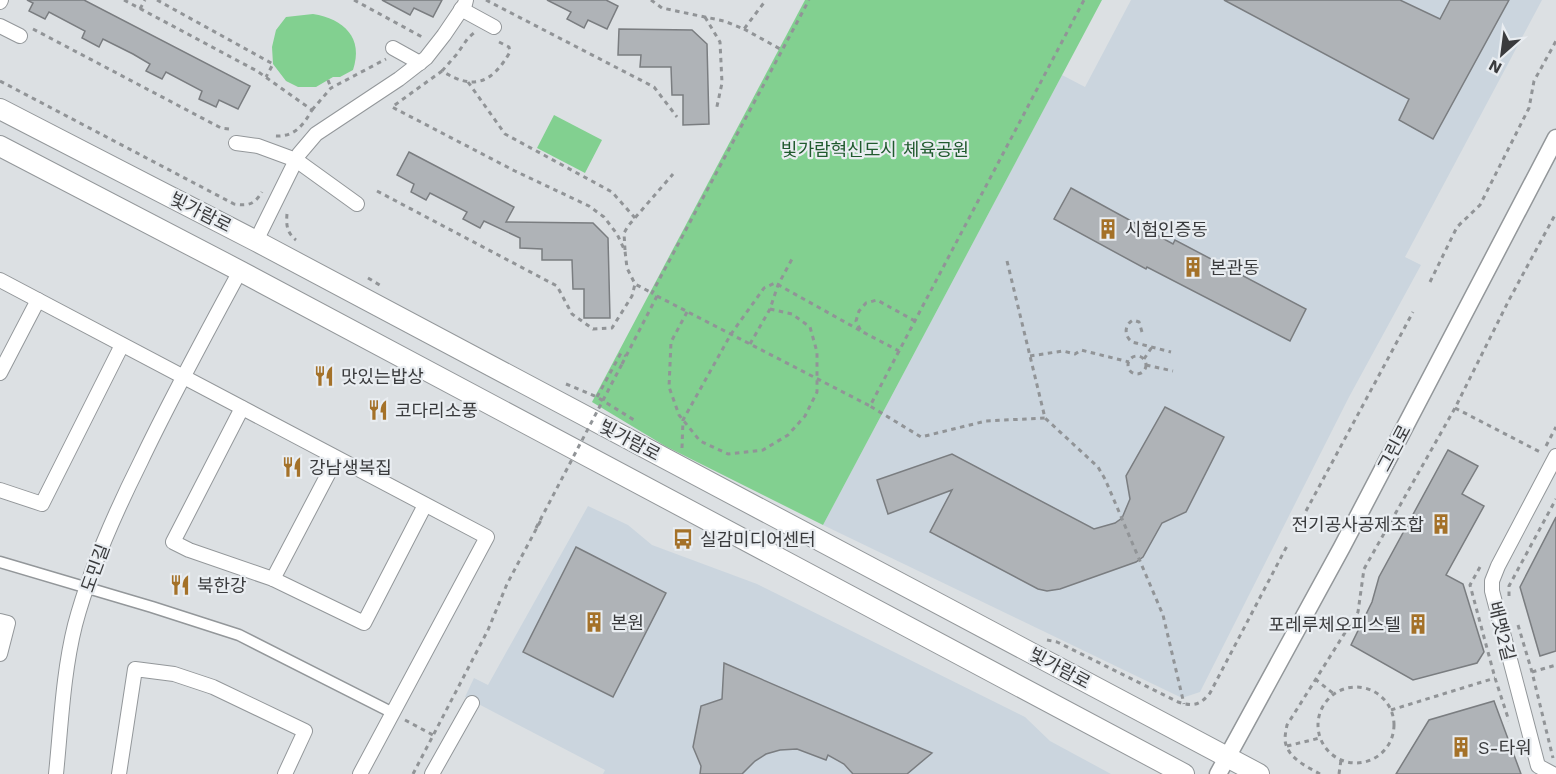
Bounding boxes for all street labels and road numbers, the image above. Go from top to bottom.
street label: 빛가람로 [167,188,235,236]
street label: 빛가람로 [596,415,664,465]
street label: 그린로 [1373,421,1415,475]
street label: 도민길 [77,541,113,595]
street label: 배멧2길 [1485,599,1519,663]
street label: 빛가람로 [1026,643,1094,693]

